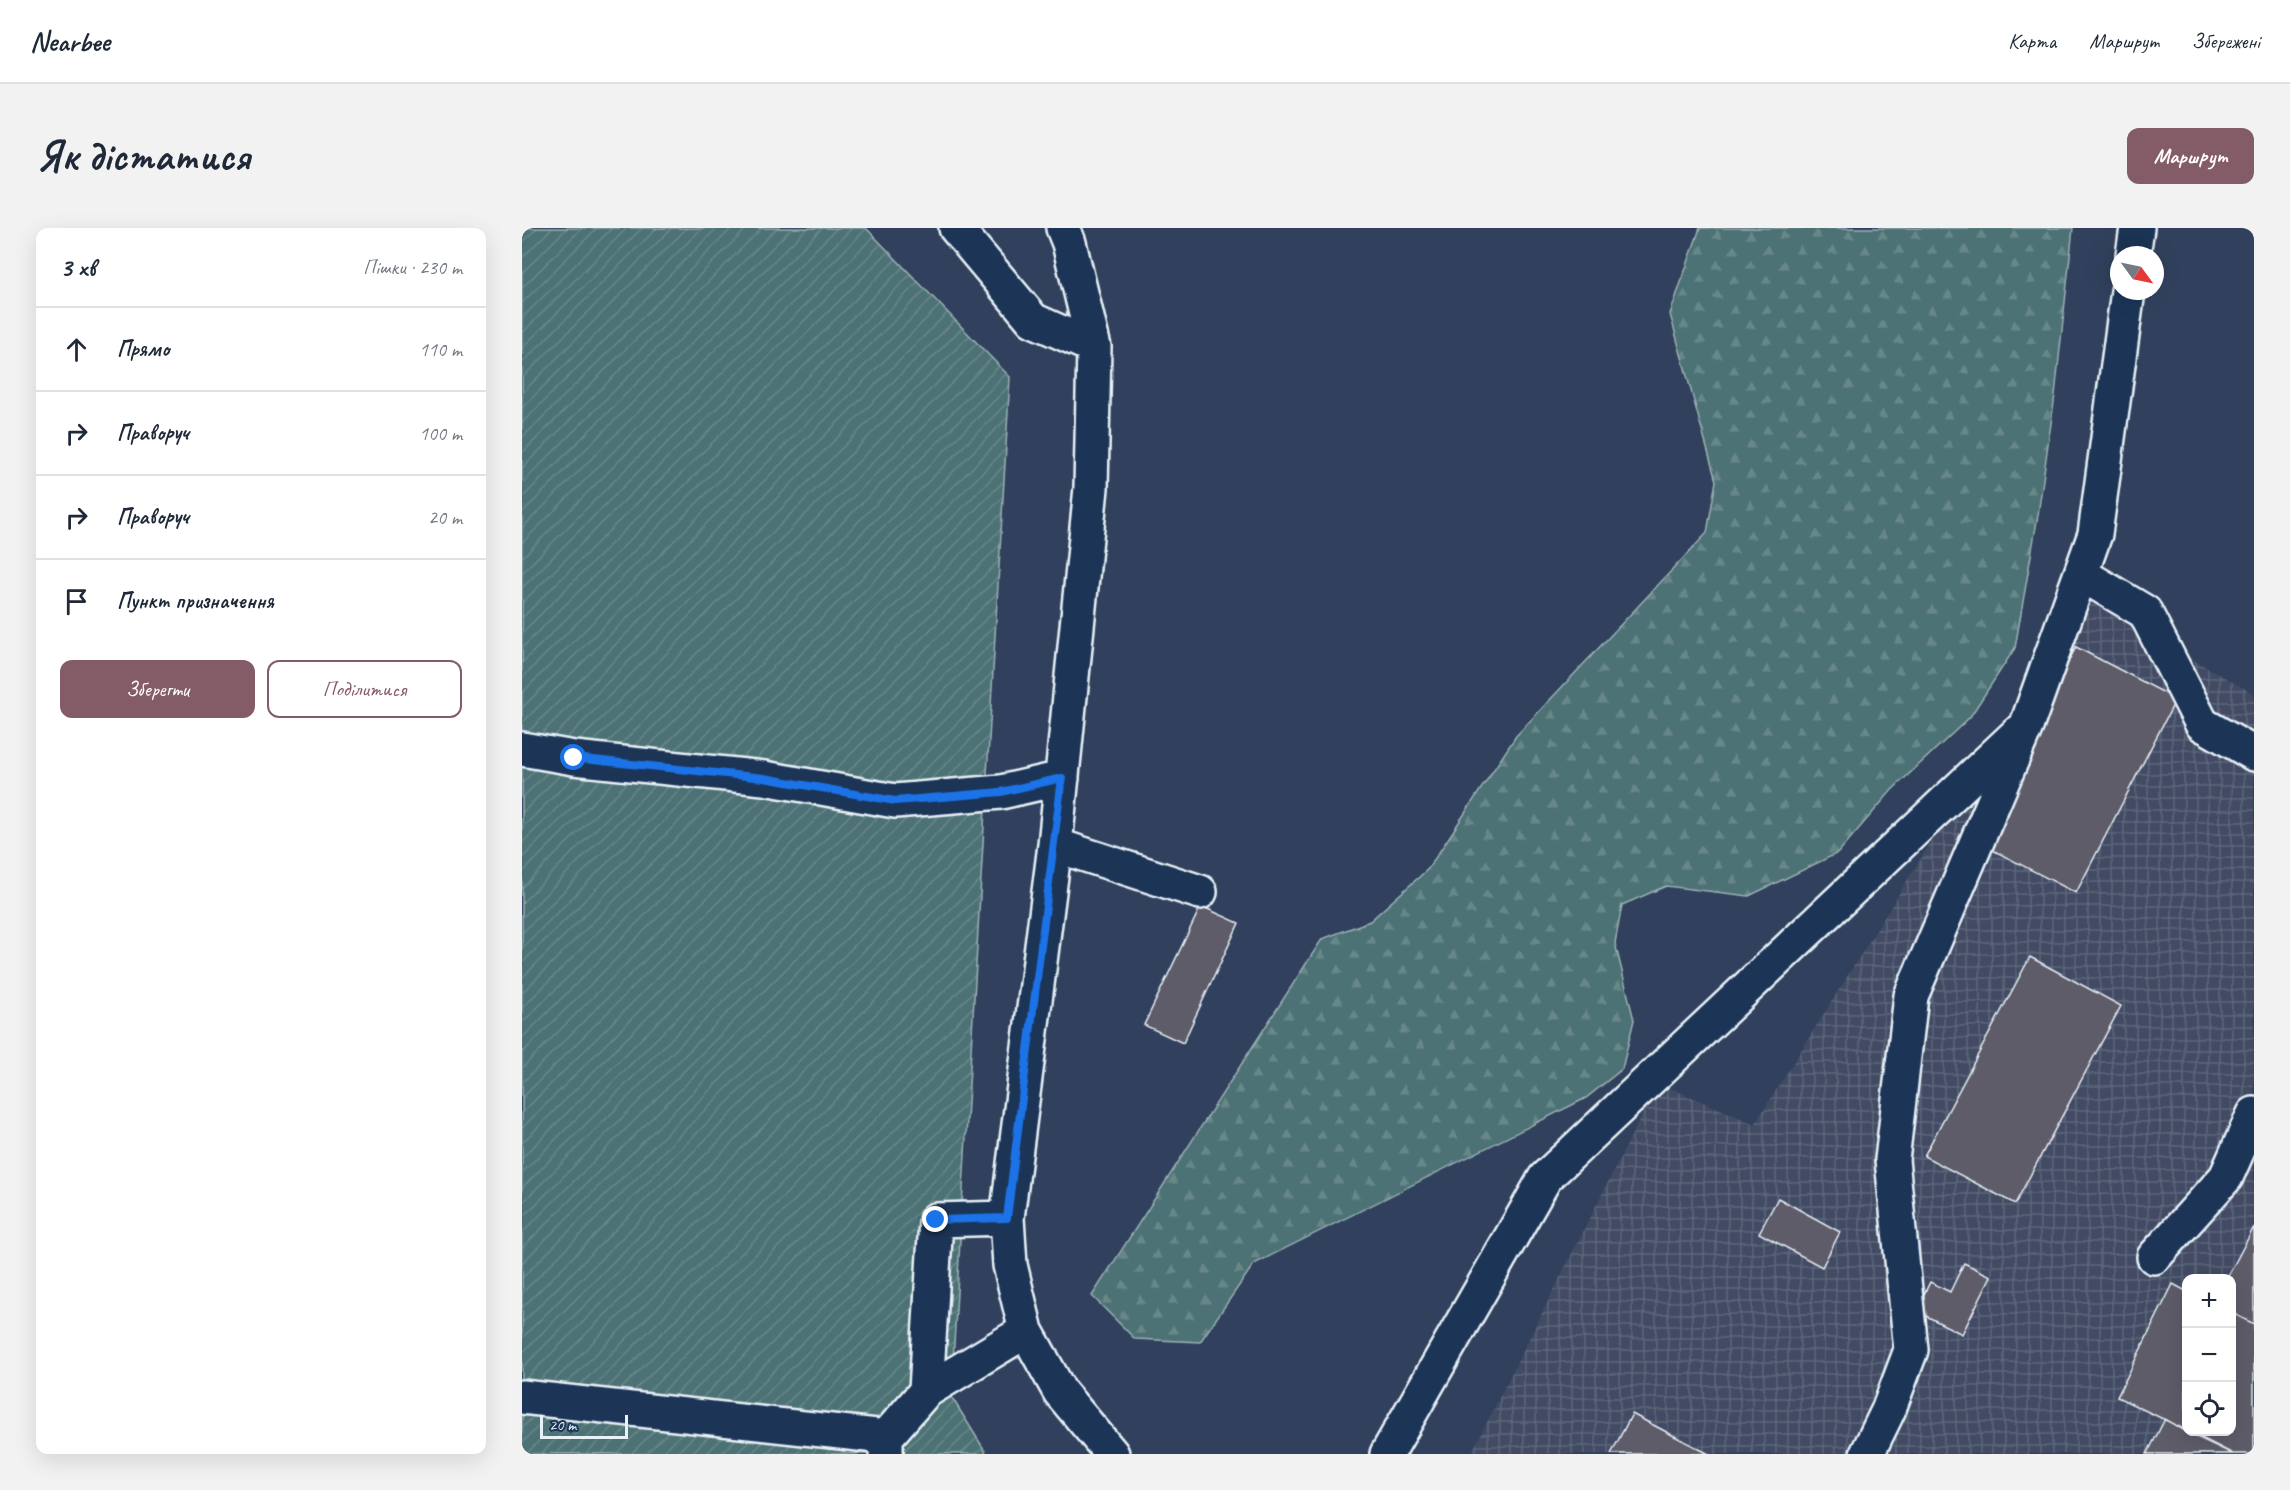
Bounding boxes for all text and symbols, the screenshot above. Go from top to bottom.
text: Nearbee [30,24,110,59]
text: Карта [2008,28,2056,54]
text: Маршрут [2089,28,2159,54]
text: Збережені [2192,28,2260,54]
button: Маршрут [2127,128,2254,184]
text: Як дістатися [36,130,250,183]
north arrow [2110,246,2164,300]
text: 3 хв [60,251,95,284]
text: Пішки · 230 m [363,255,462,280]
icon: ahead [60,333,93,366]
text: Прямо [117,335,169,363]
text: 110 m [419,337,462,362]
icon: right [60,417,93,450]
text: Праворуч [117,419,189,447]
text: 100 m [419,421,462,446]
icon: right [60,501,93,534]
text: Праворуч [117,503,189,531]
text: 20 m [428,505,462,530]
icon: arrive [60,585,93,618]
text: Пункт призначення [117,587,274,615]
button: Зберегти [60,660,255,718]
button: Поділитися [267,660,462,718]
route start [560,744,586,770]
route end [922,1206,948,1232]
map controls [2182,1274,2236,1436]
button: + [2182,1274,2236,1328]
button: − [2182,1328,2236,1382]
button: locate [2182,1382,2236,1436]
scale bar [540,1412,628,1440]
text: 20 m [549,1415,576,1435]

